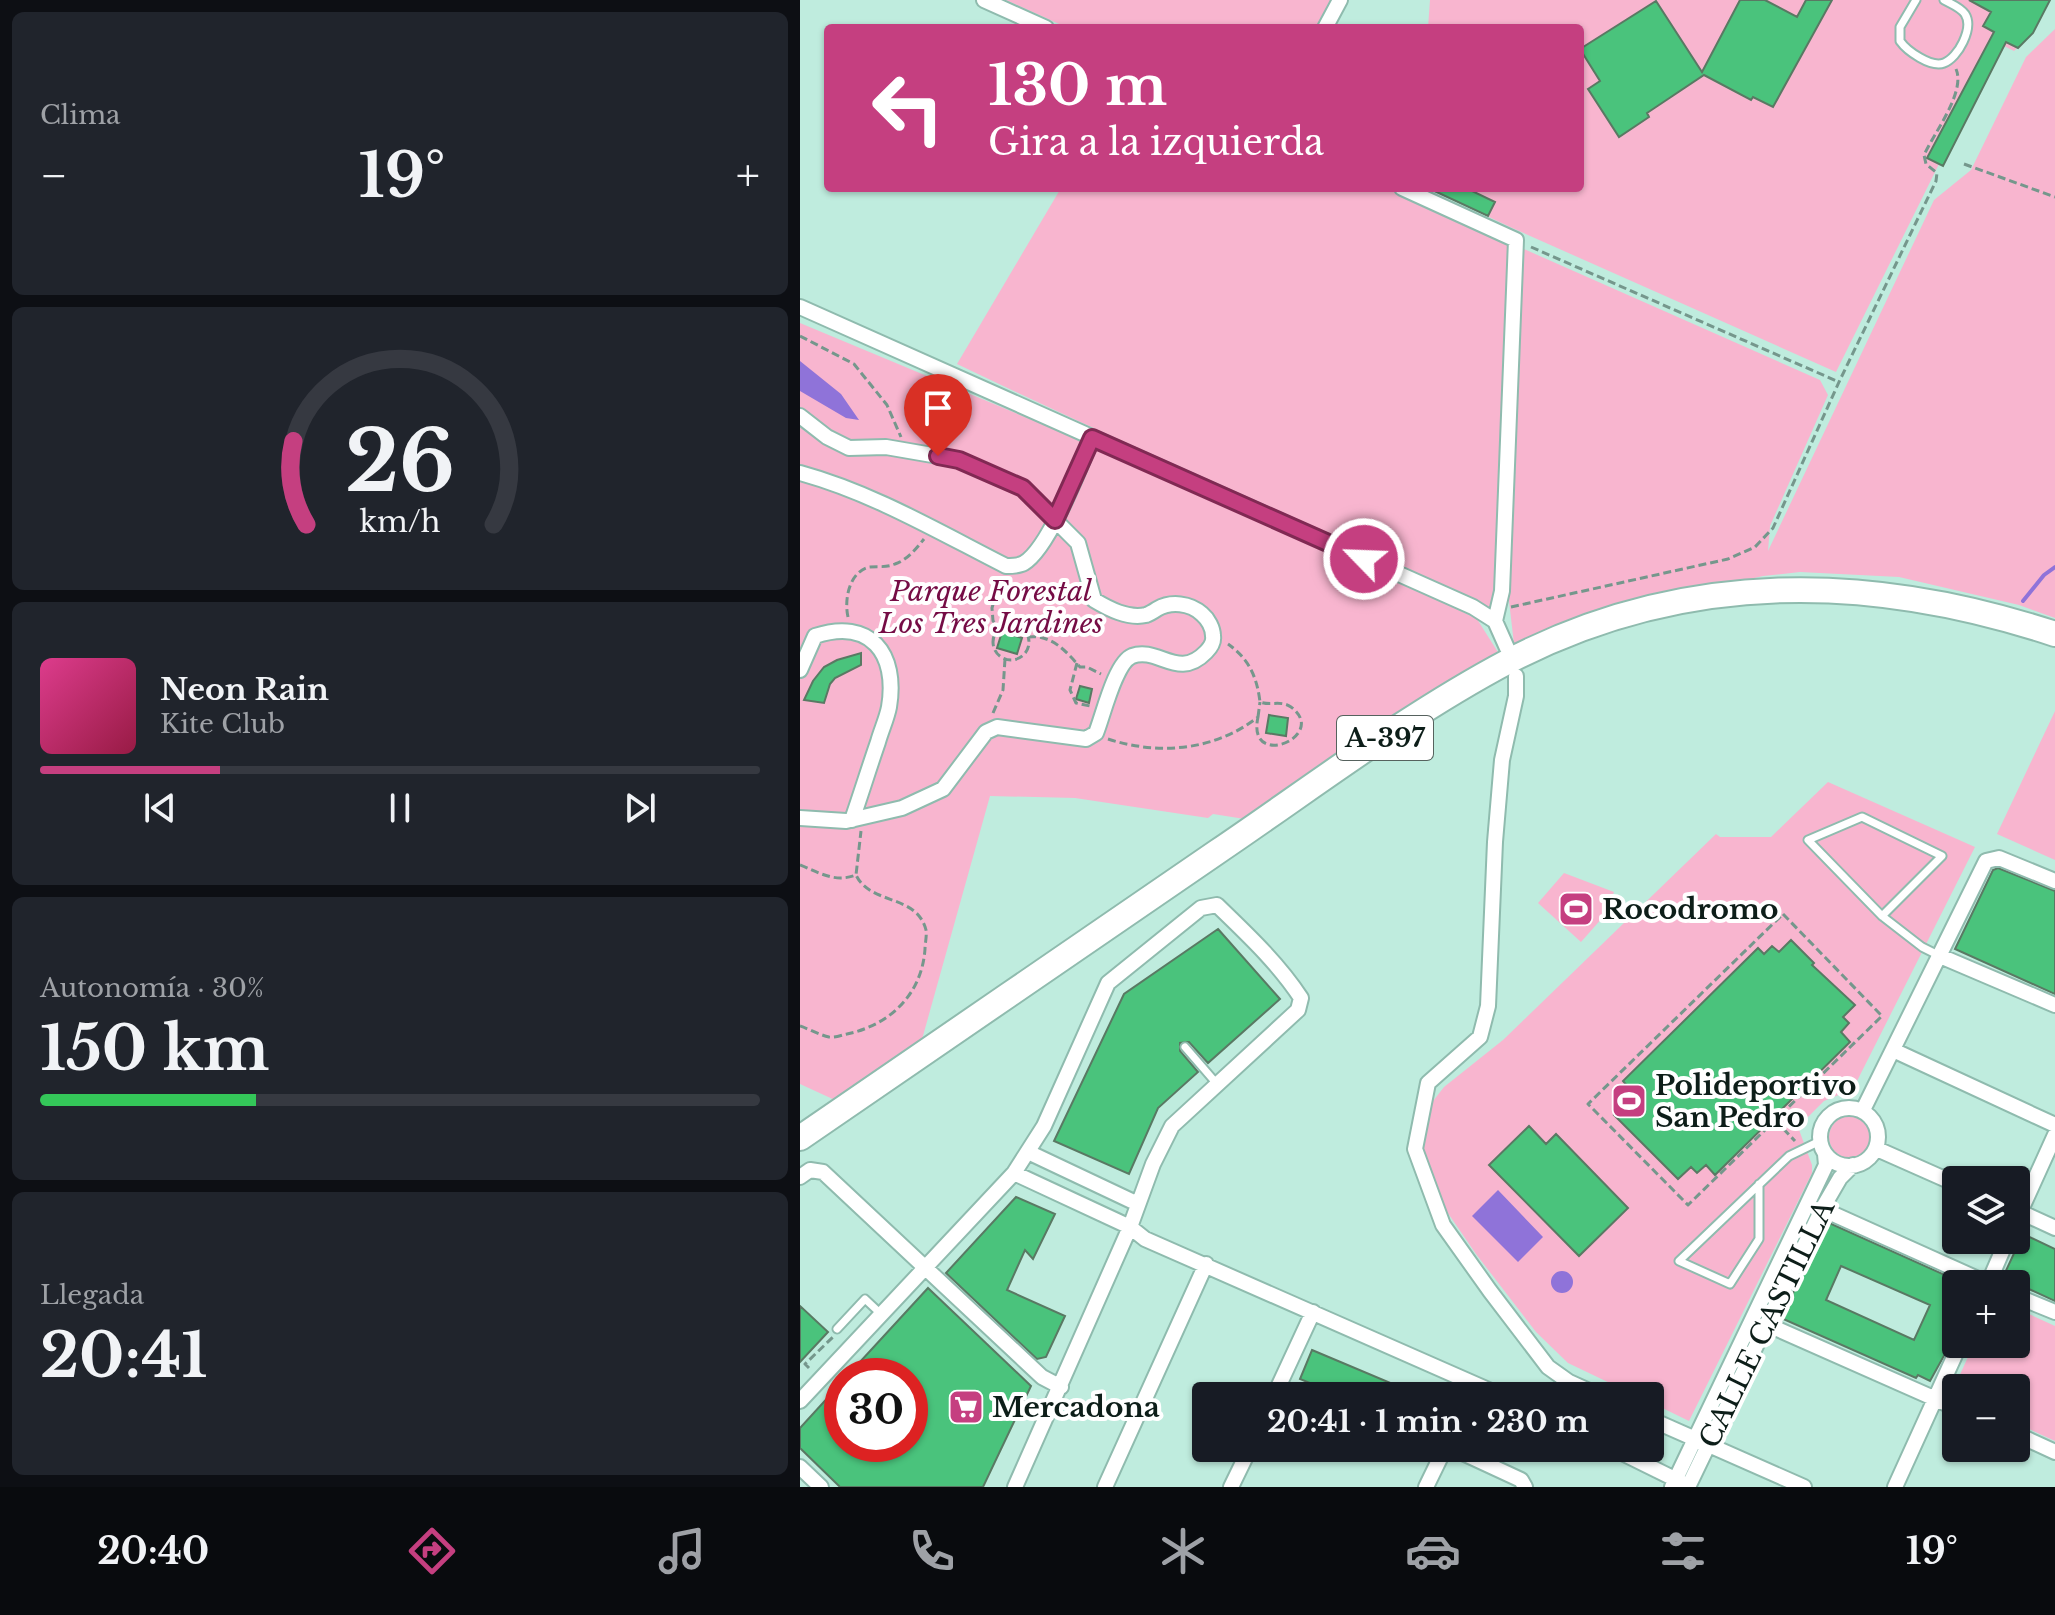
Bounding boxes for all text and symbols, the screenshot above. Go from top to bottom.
text: 130 m [988,51,1167,120]
icon: left [856,56,960,160]
text: Clima [40,99,120,131]
text: Gira a la izquierda [988,120,1324,165]
text: 19° [359,139,445,213]
text: − [40,148,68,203]
text: + [736,148,760,203]
pin [904,374,972,456]
icon: arrive [916,386,960,430]
text: 26 [345,409,455,512]
text: km/h [359,504,441,540]
position arrow [1322,517,1406,601]
park label: Parque Forestal Los Tres Jardines [878,574,1103,641]
text: Neon Rain [160,671,329,708]
text: Kite Club [160,708,285,740]
road number: A-397 [1337,716,1433,760]
icon: previous [138,786,182,830]
icon: pause [378,786,422,830]
icon: next [618,786,662,830]
sports icon: Rocodromo [1557,890,1595,928]
place label: Rocodromo [1602,892,1779,927]
text: Autonomía · 30% [40,972,264,1004]
text: 150 km [40,1012,269,1086]
place label: Polideportivo San Pedro [1655,1068,1857,1135]
sports icon: Polideportivo San Pedro [1610,1082,1648,1120]
map controls [1942,1166,2030,1462]
button: layers [1942,1166,2030,1254]
street label: CALLE CASTILLA [1692,1194,1842,1454]
button: + [1942,1270,2030,1358]
text: Llegada [40,1279,144,1311]
text: 20:41 [40,1319,207,1393]
speed limit sign: 30 [824,1358,928,1462]
button: − [1942,1374,2030,1462]
supermarket icon: Mercadona [947,1388,985,1426]
place label: Mercadona [992,1390,1160,1425]
text: 20:41 · 1 min · 230 m [1267,1403,1589,1440]
icon: directions [404,1523,460,1579]
icon: music [654,1523,710,1579]
icon: phone [904,1523,960,1579]
icon: climate [1155,1523,1211,1579]
icon: car [1405,1523,1461,1579]
icon: filters [1655,1523,1711,1579]
text: 20:40 [97,1529,209,1574]
text: 19° [1906,1529,1958,1574]

